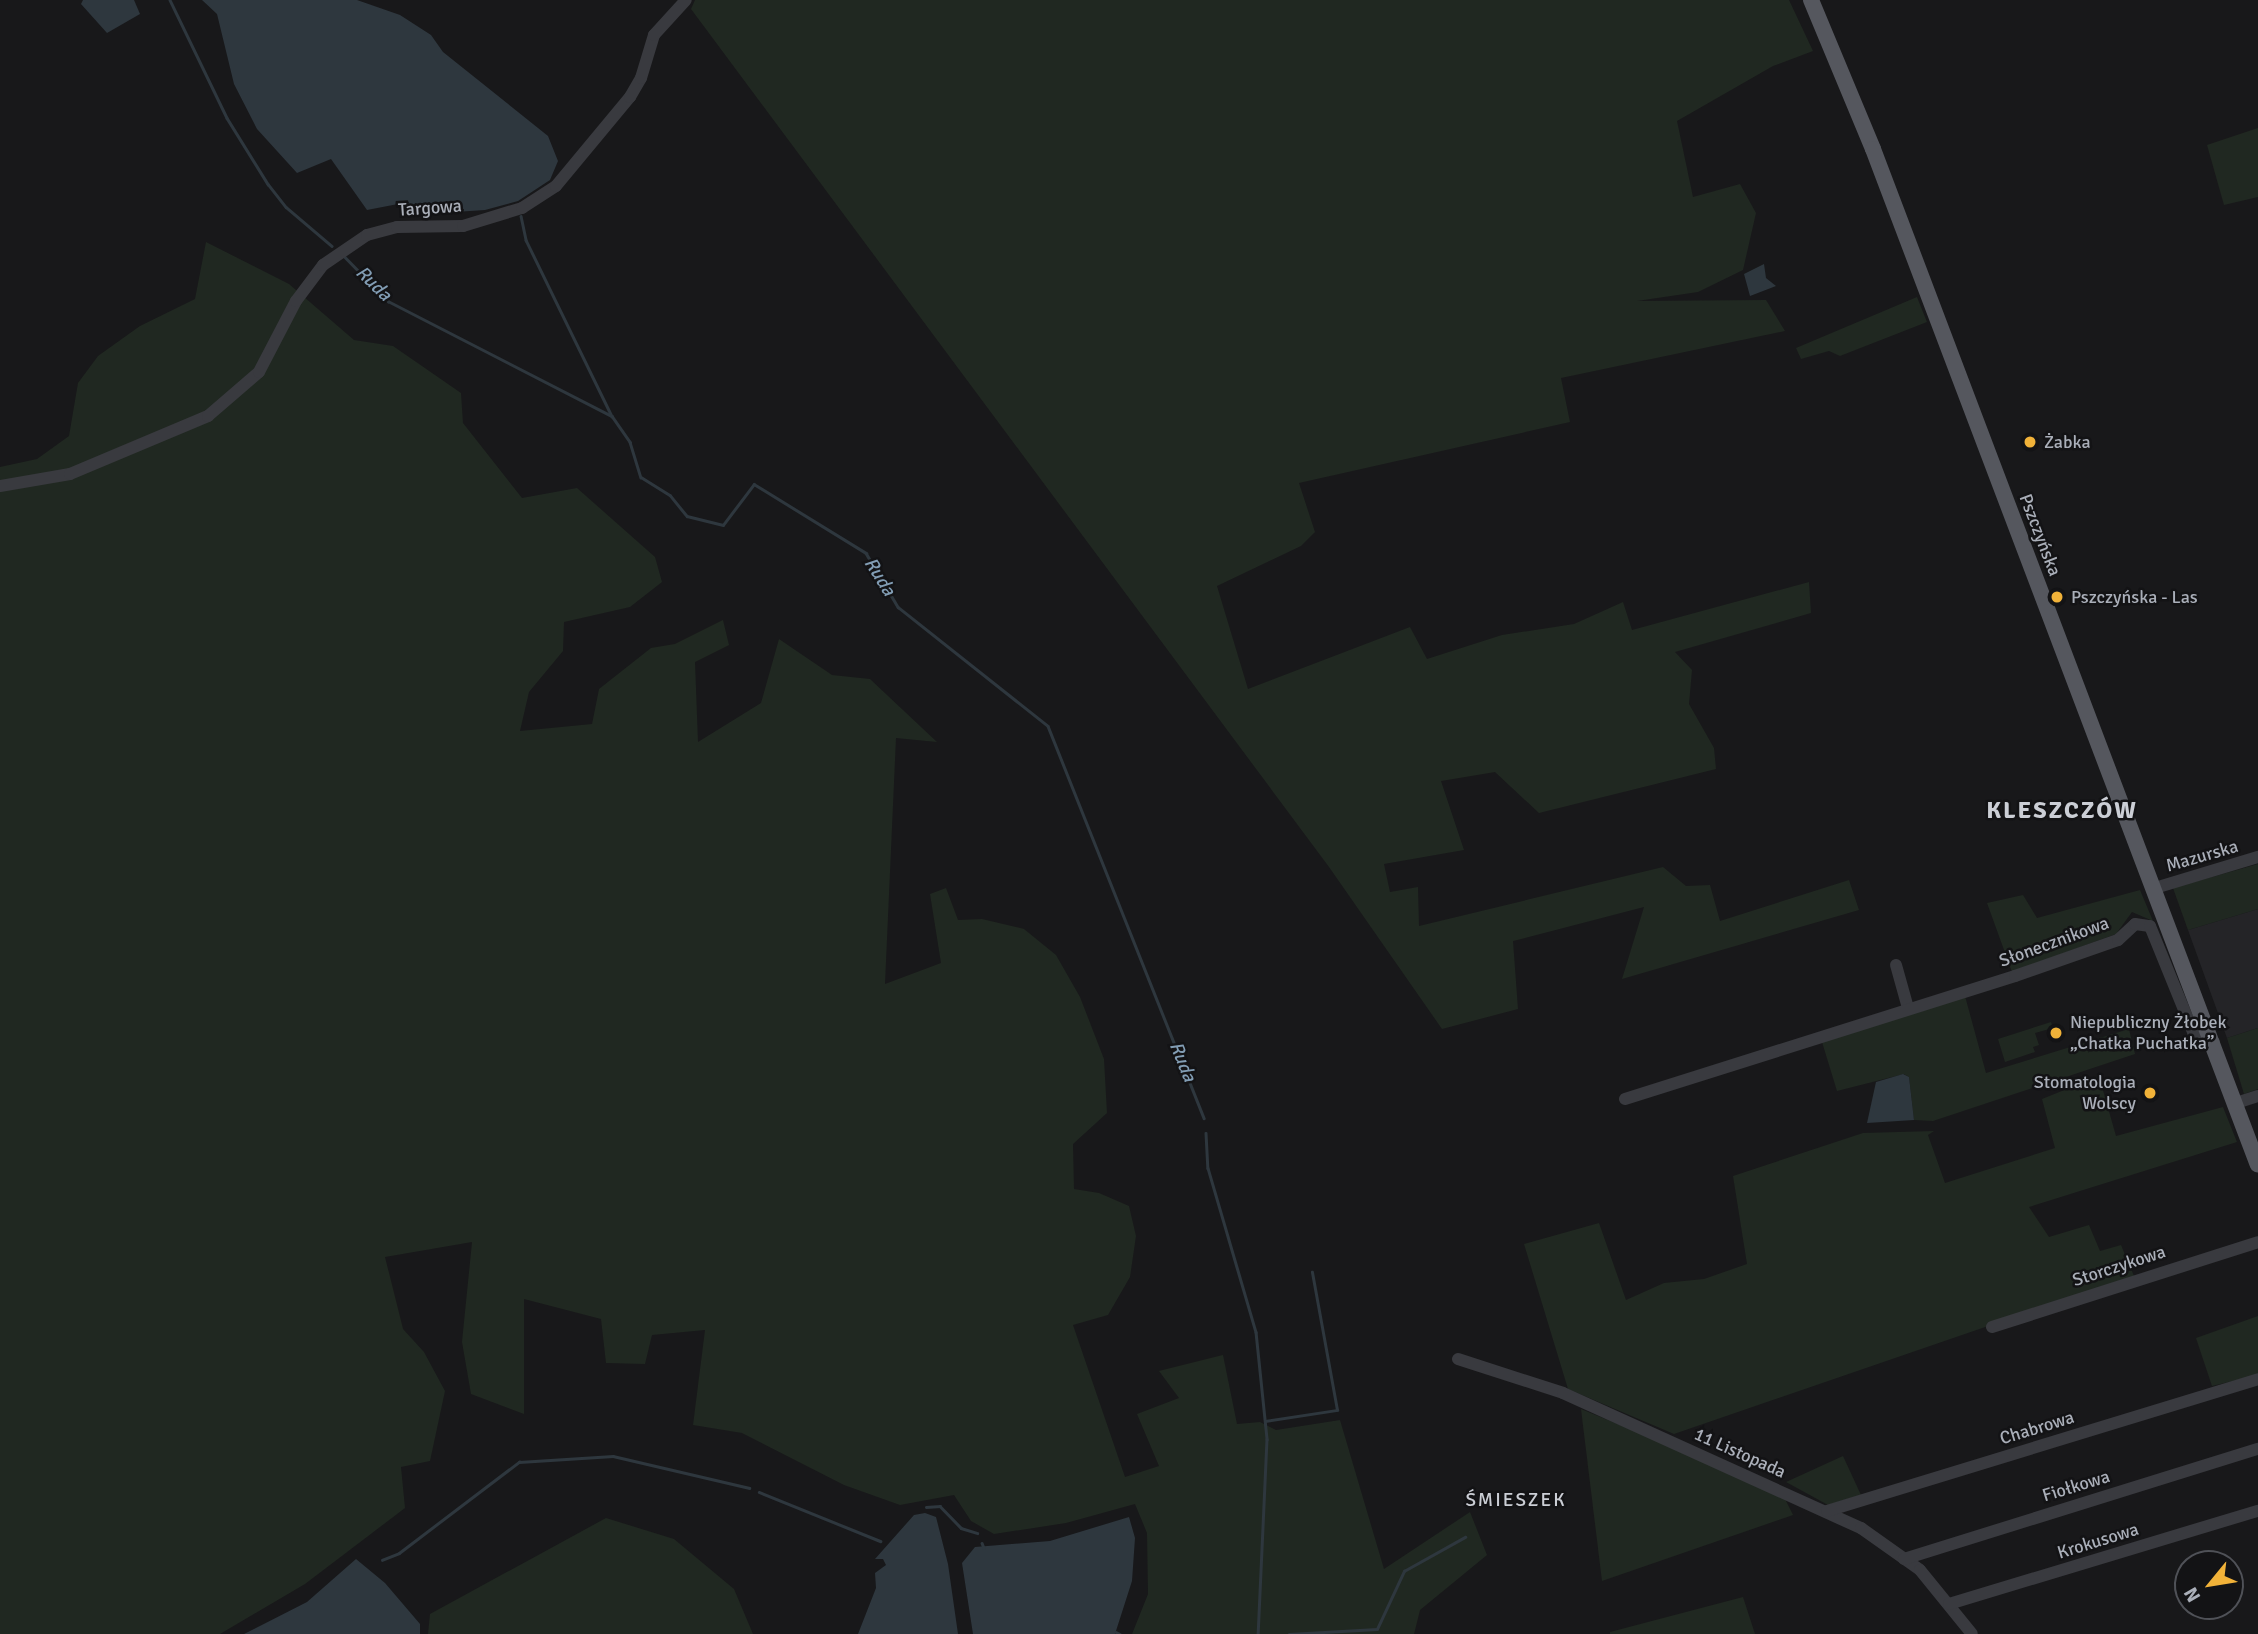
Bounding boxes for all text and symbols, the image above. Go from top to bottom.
street label: Targowa [397,195,463,221]
water label: Ruda [350,262,396,306]
place label: Żabka [2044,431,2091,453]
marker: Żabka [2022,434,2038,450]
street label: Pszczyńska [2014,491,2066,579]
water label: Ruda [858,554,900,600]
place label: Pszczyńska - Las [2071,586,2198,608]
marker: Pszczyńska - Las [2049,589,2065,605]
district label: KLESZCZÓW [1987,797,2137,825]
street label: Mazurska [2163,835,2241,877]
street label: Słonecznikowa [1996,912,2112,972]
place label: Niepubliczny Żłobek „Chatka Puchatka” [2070,1012,2227,1054]
marker: Niepubliczny Żłobek „Chatka Puchatka” [2048,1025,2064,1041]
water label: Ruda [1164,1039,1200,1085]
place label: Stomatologia Wolscy [2034,1072,2136,1114]
marker: Stomatologia Wolscy [2142,1085,2158,1101]
street label: Storczykowa [2070,1241,2168,1291]
street label: Chabrowa [1997,1406,2077,1450]
street label: 11 Listopada [1691,1423,1789,1483]
street label: Fiołkowa [2040,1466,2112,1506]
district label: ŚMIESZEK [1466,1490,1566,1512]
street label: Krokusowa [2055,1518,2141,1564]
north arrow [2174,1550,2244,1620]
text: N [2179,1583,2206,1606]

